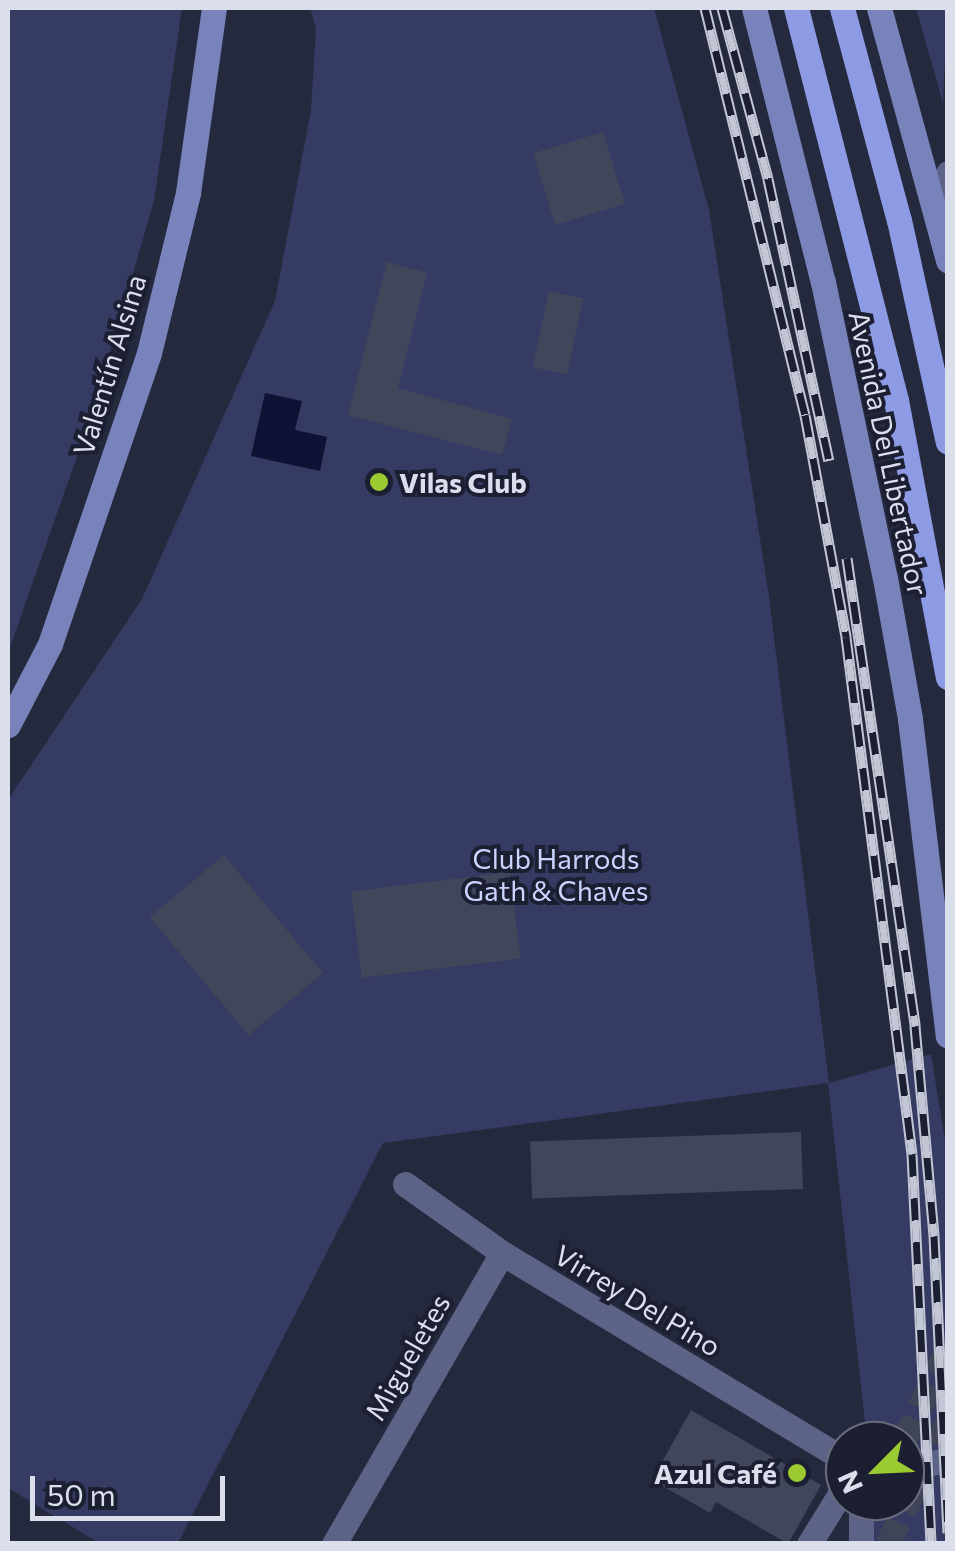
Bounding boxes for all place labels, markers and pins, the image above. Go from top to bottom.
place label: Vilas Club [399,465,527,499]
marker: Vilas Club [368,471,390,493]
place label: Azul Café [654,1456,777,1490]
marker: Azul Café [786,1462,808,1484]

